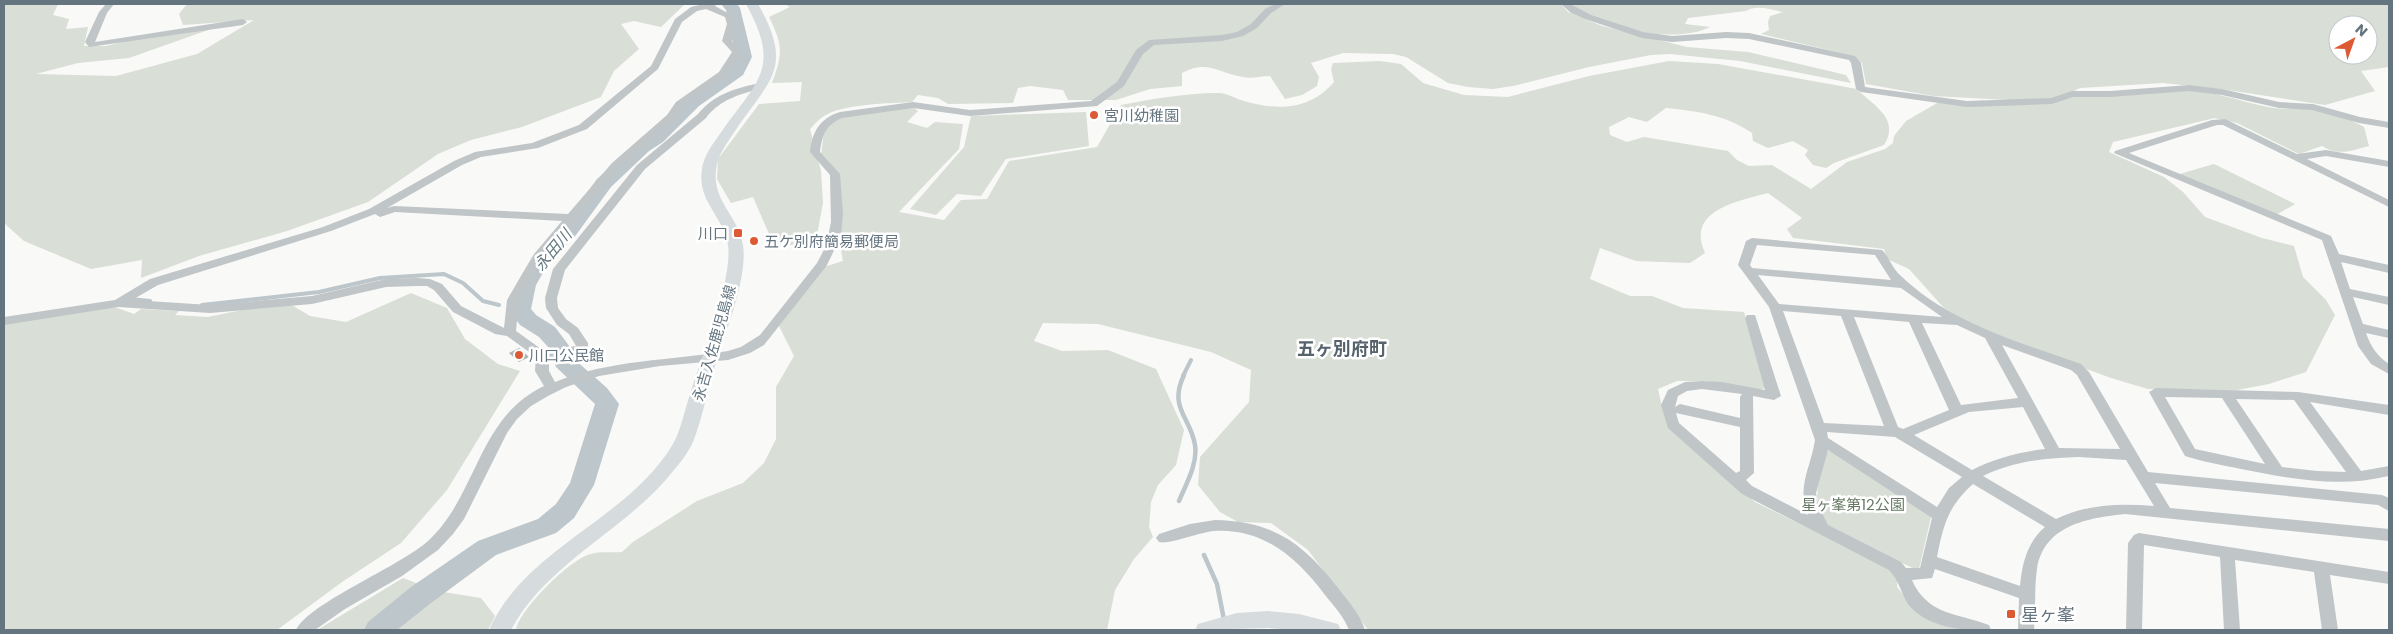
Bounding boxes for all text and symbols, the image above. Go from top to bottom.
north arrow [2328,15,2378,65]
text: N [2351,19,2372,41]
place label: 宮川幼稚園 [1104,105,1179,126]
marker: 宮川幼稚園 [1088,109,1100,121]
water label: 永田川 [529,223,579,276]
place label: 川口 [698,223,728,244]
marker: 川口 [732,227,744,239]
place label: 五ケ別府簡易郵便局 [764,231,899,252]
marker: 五ケ別府簡易郵便局 [748,235,760,247]
street label: 永吉入佐鹿児島線 [687,282,741,404]
district label: 五ヶ別府町 [1297,336,1387,361]
place label: 川口公民館 [529,345,604,366]
marker: 川口公民館 [513,349,525,361]
park label: 星ヶ峯第12公園 [1801,494,1905,515]
place label: 星ヶ峯 [2021,602,2075,627]
marker: 星ヶ峯 [2005,608,2017,620]

